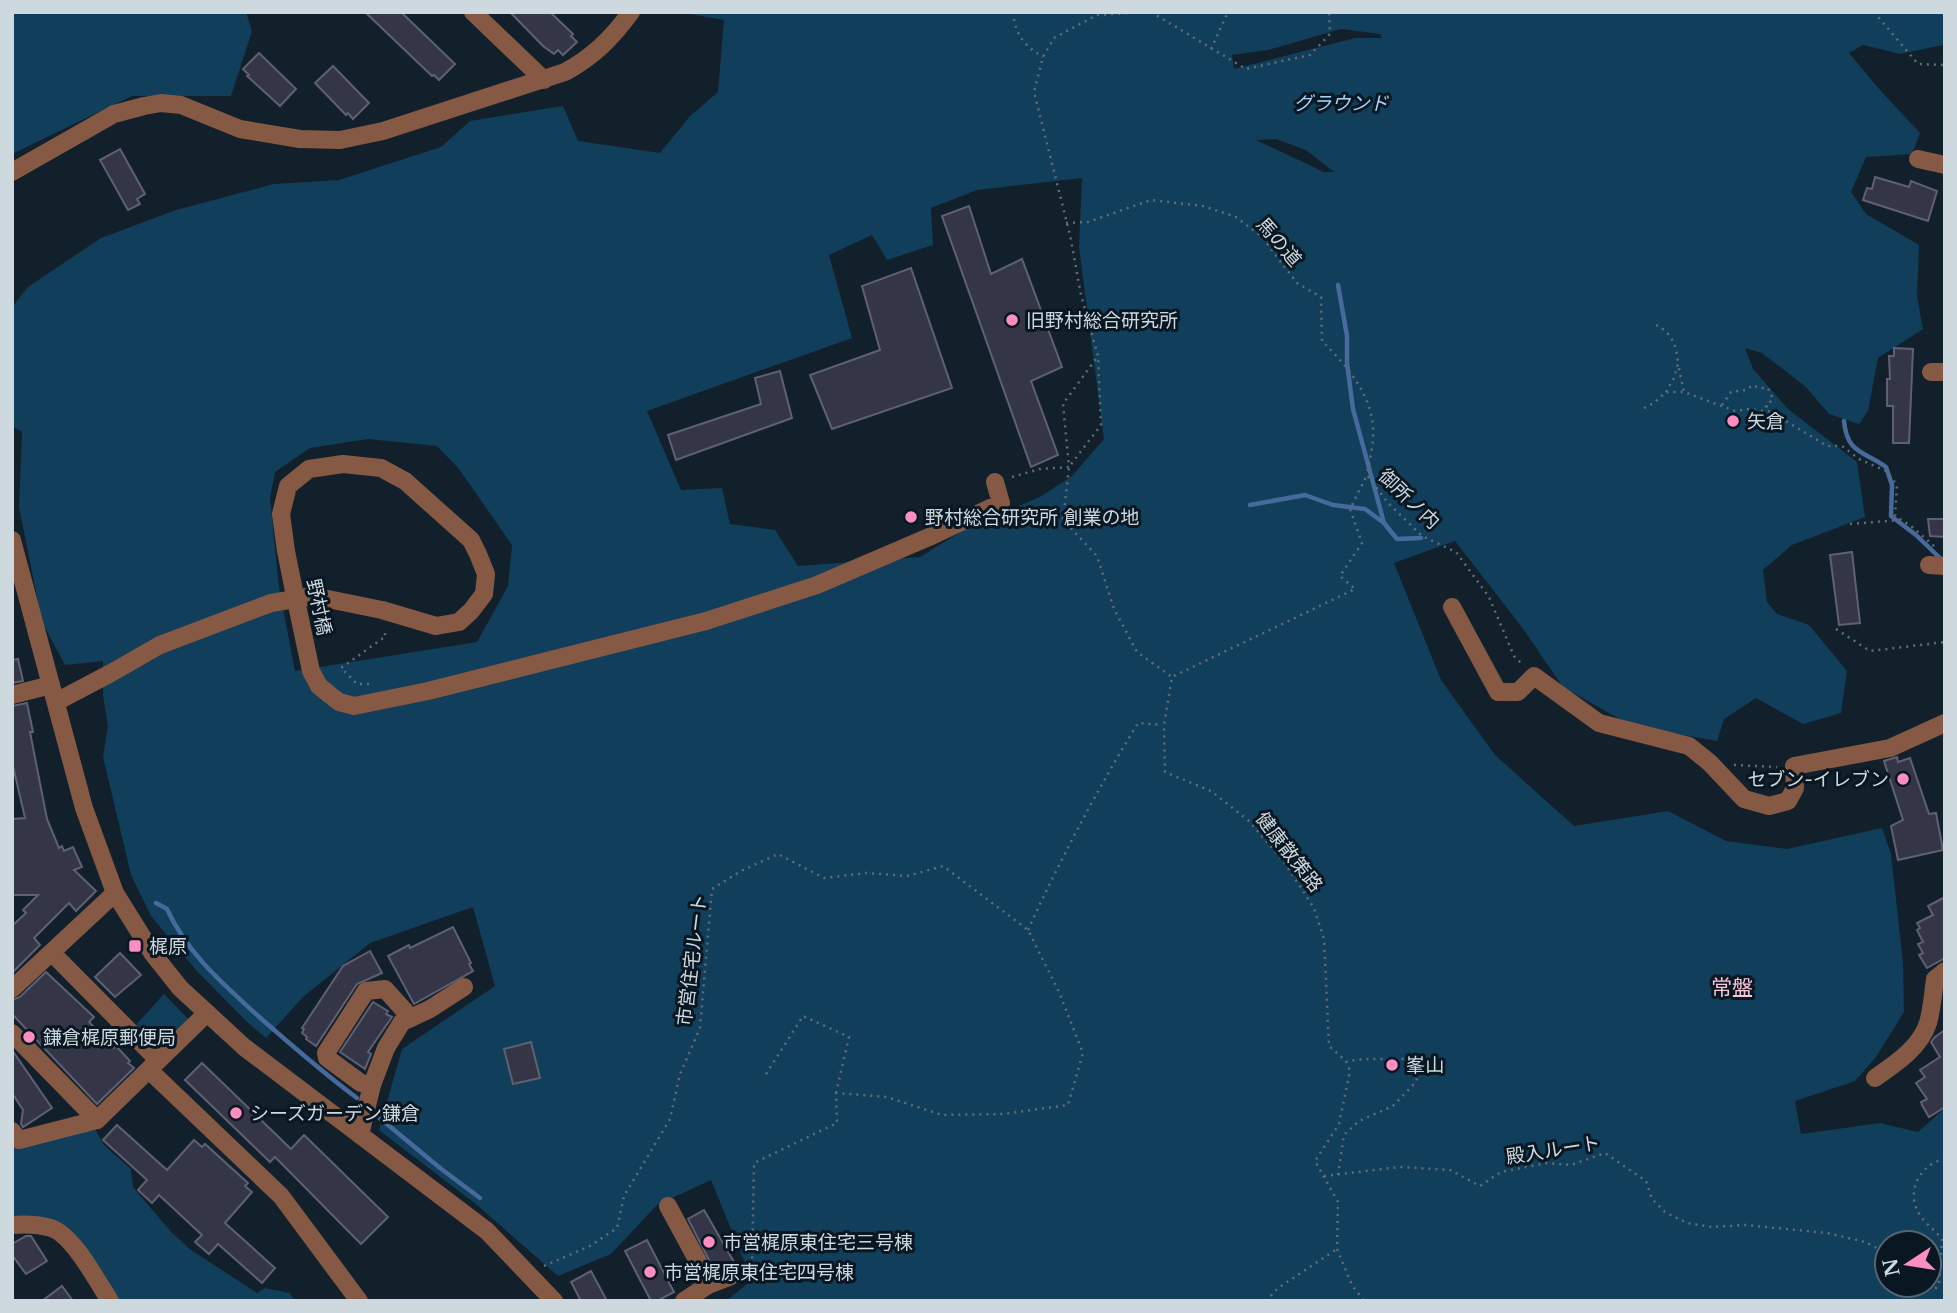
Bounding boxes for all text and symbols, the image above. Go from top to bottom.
park label: グラウンド [1293,92,1389,115]
street label: 馬の道 [1252,213,1306,271]
place label: 旧野村総合研究所 [1026,309,1178,332]
marker: 旧野村総合研究所 [1004,312,1020,328]
place label: 矢倉 [1747,410,1785,433]
marker: 矢倉 [1725,413,1741,429]
street label: 御所ノ内 [1374,464,1444,534]
place label: 野村総合研究所 創業の地 [925,506,1139,529]
marker: 野村総合研究所 創業の地 [903,509,919,525]
street label: 野村橋 [302,577,336,637]
place label: セブン-イレブン [1747,768,1889,791]
marker: セブン-イレブン [1895,771,1911,787]
street label: 健康散策路 [1251,807,1327,897]
street label: 市営住宅ルート [672,893,712,1027]
place label: 梶原 [149,935,187,958]
marker: 梶原 [127,938,143,954]
district label: 常盤 [1711,975,1753,1001]
place label: 鎌倉梶原郵便局 [43,1026,176,1049]
marker: 鎌倉梶原郵便局 [21,1029,37,1045]
place label: 峯山 [1406,1054,1444,1077]
marker: 峯山 [1384,1057,1400,1073]
place label: シーズガーデン鎌倉 [250,1102,420,1125]
marker: シーズガーデン鎌倉 [228,1105,244,1121]
street label: 殿入ルート [1504,1131,1602,1169]
north arrow [1873,1229,1943,1299]
place label: 市営梶原東住宅三号棟 [723,1231,913,1254]
marker: 市営梶原東住宅三号棟 [701,1234,717,1250]
text: N [1879,1256,1905,1279]
place label: 市営梶原東住宅四号棟 [664,1261,854,1284]
marker: 市営梶原東住宅四号棟 [642,1264,658,1280]

